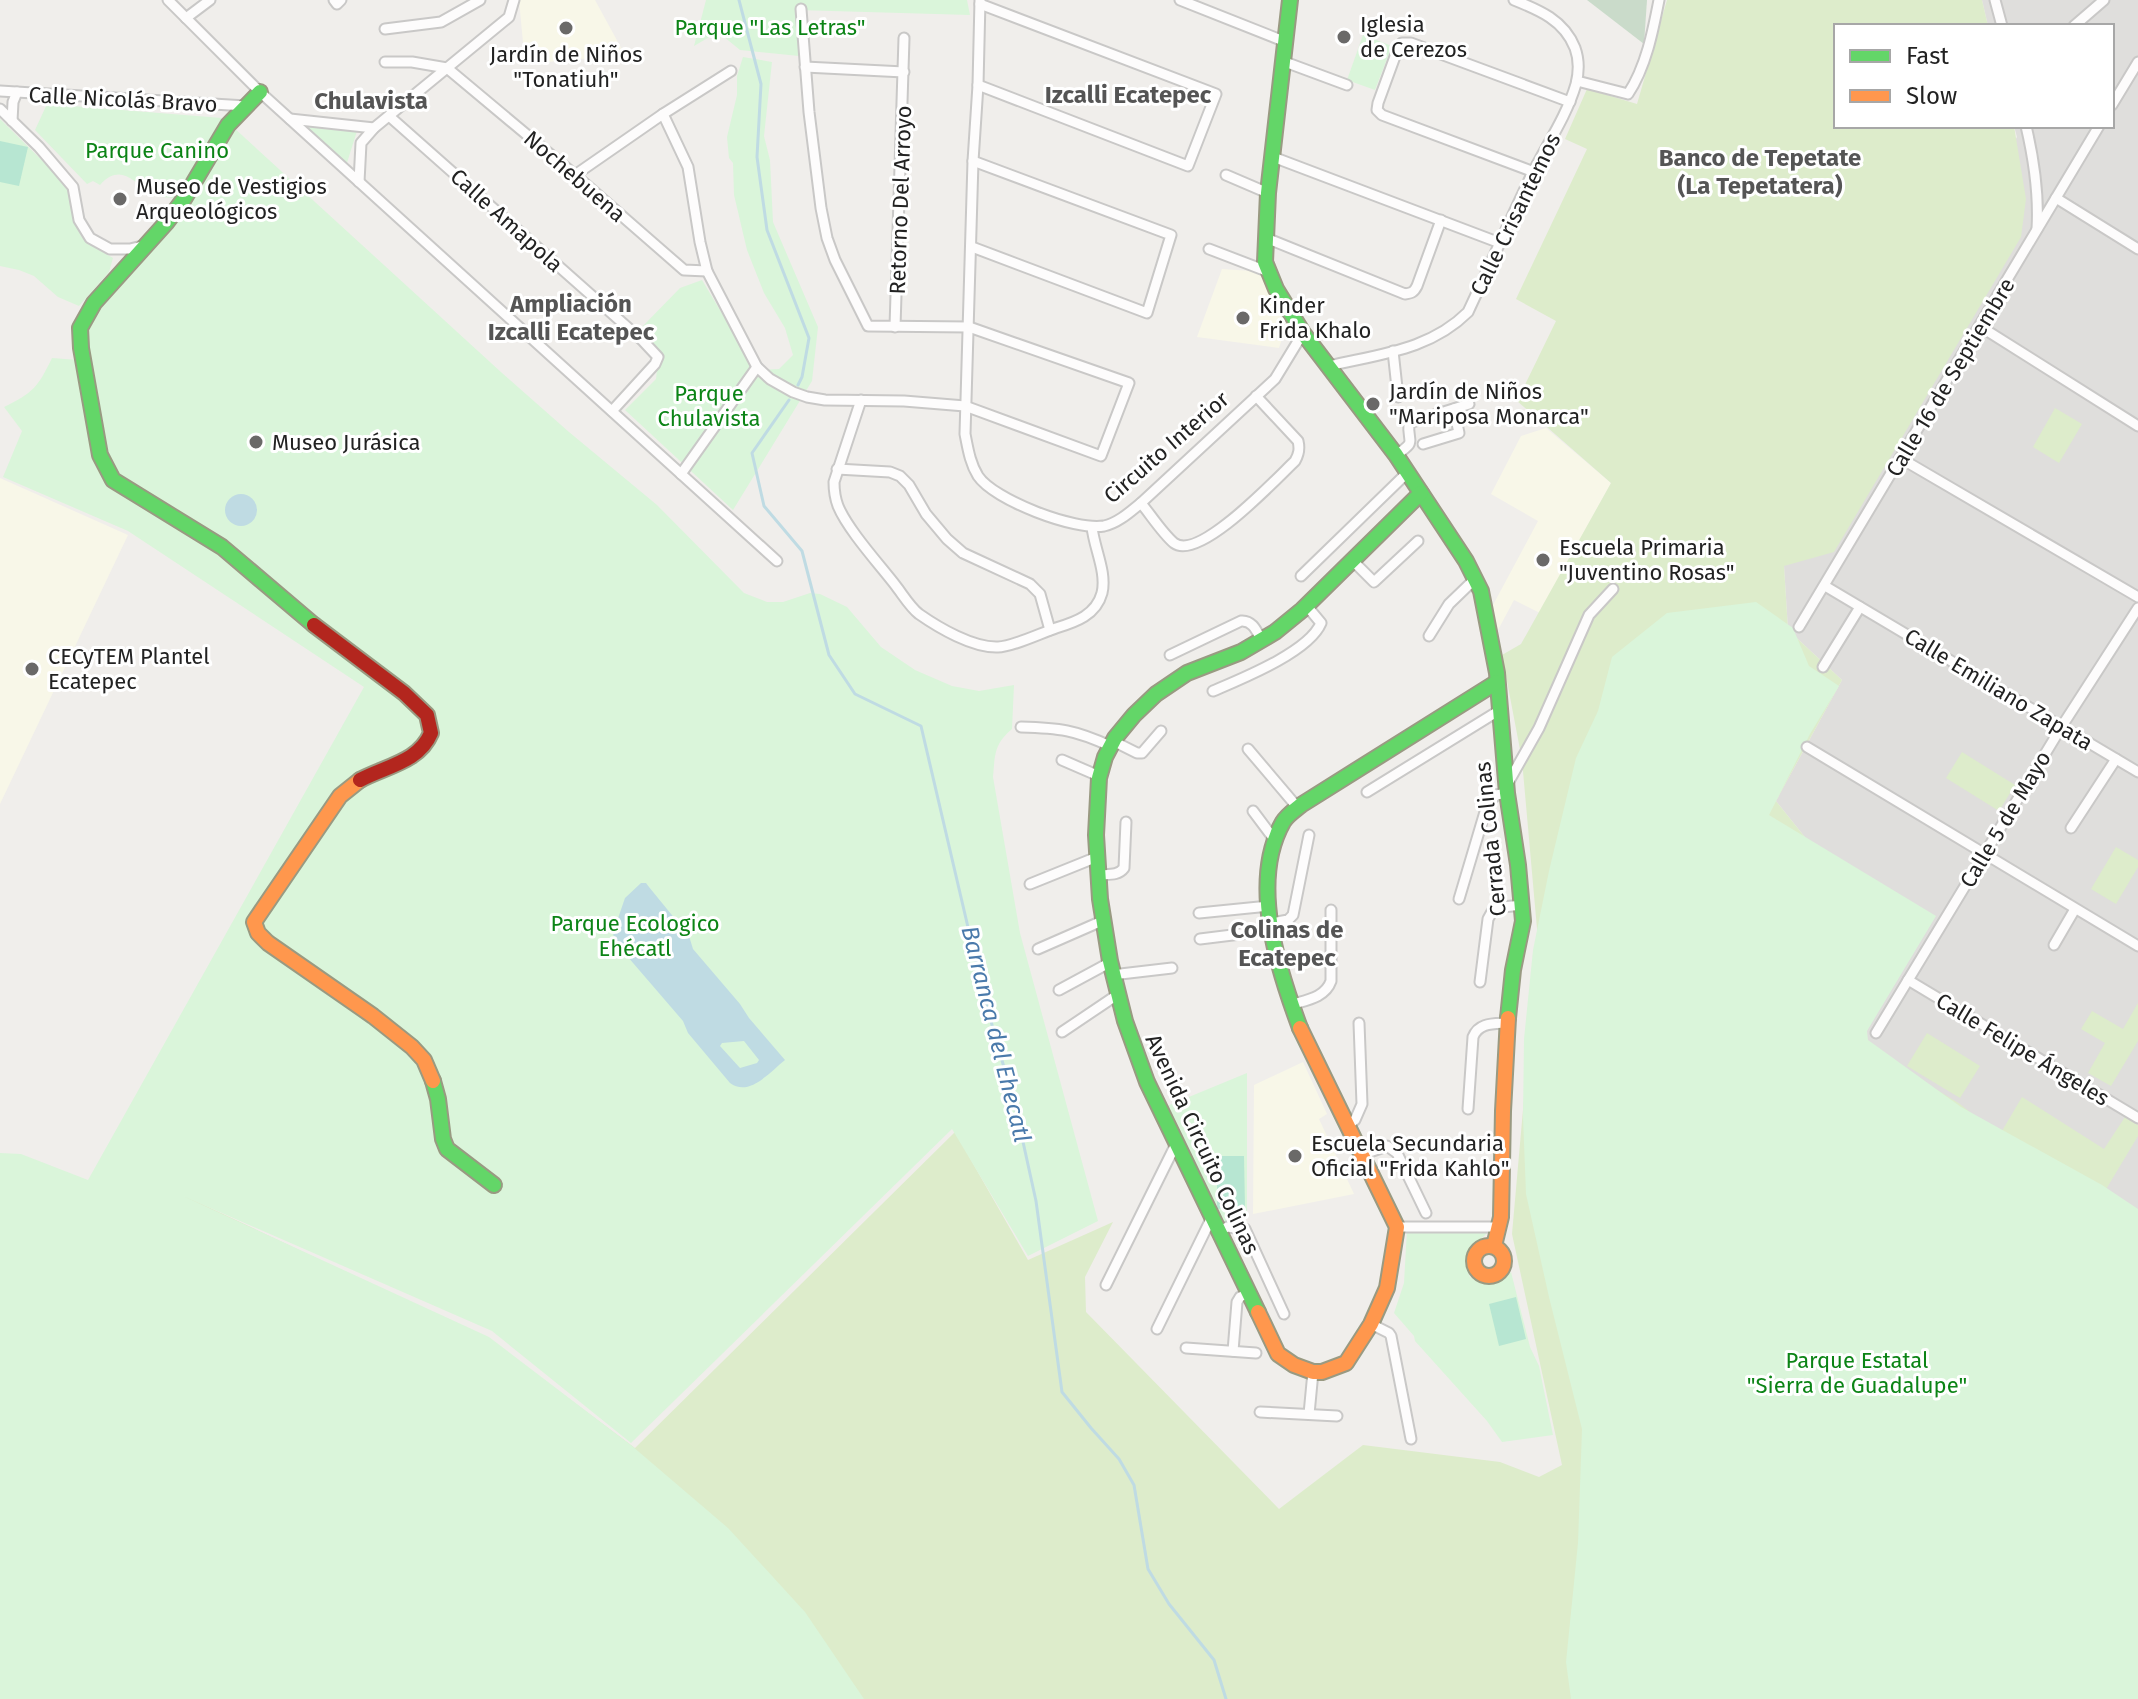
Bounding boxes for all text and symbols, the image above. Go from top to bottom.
place label: Iglesia de Cerezos [1360,11,1467,63]
park label: Parque "Las Letras" [674,14,866,41]
marker: Jardín de Niños "Tonatiuh" [557,19,575,37]
legend [1834,24,2114,128]
marker: Iglesia de Cerezos [1335,28,1353,46]
place label: Jardín de Niños "Tonatiuh" [489,41,643,93]
text: Fast [1906,42,1949,70]
street label: Calle Nicolás Bravo [28,81,218,118]
district label: Izcalli Ecatepec [1045,81,1212,109]
text: Slow [1906,82,1957,110]
district label: Chulavista [314,87,428,115]
street label: Retorno Del Arroyo [884,105,917,295]
street label: Nochebuena [518,125,631,228]
street label: Calle Crisantemos [1464,128,1567,300]
park label: Parque Canino [85,137,229,164]
district label: Banco de Tepetate (La Tepetatera) [1659,144,1861,200]
street label: Calle Amapola [445,163,569,278]
place label: Museo de Vestigios Arqueológicos [136,173,327,225]
marker: Museo de Vestigios Arqueológicos [111,190,129,208]
street label: Calle 16 de Septiembre [1880,273,2021,482]
district label: Ampliación Izcalli Ecatepec [488,290,655,346]
place label: Kinder Frida Khalo [1259,292,1371,344]
marker: Kinder Frida Khalo [1234,309,1252,327]
place label: Jardín de Niños "Mariposa Monarca" [1389,378,1589,430]
park label: Parque Chulavista [658,380,760,432]
street label: Circuito Interior [1098,385,1235,509]
marker: Jardín de Niños "Mariposa Monarca" [1364,395,1382,413]
place label: Museo Jurásica [272,429,421,456]
marker: Museo Jurásica [247,433,265,451]
place label: Escuela Primaria "Juventino Rosas" [1559,534,1735,586]
marker: Escuela Primaria "Juventino Rosas" [1534,551,1552,569]
street label: Calle Emiliano Zapata [1900,623,2098,756]
place label: CECyTEM Plantel Ecatepec [48,643,210,695]
marker: CECyTEM Plantel Ecatepec [23,660,41,678]
street label: Calle 5 de Mayo [1954,746,2057,892]
street label: Cerrada Colinas [1469,760,1512,918]
park label: Parque Ecologico Ehécatl [550,910,720,962]
district label: Colinas de Ecatepec [1231,916,1343,972]
water label: Barranca del Ehecatl [956,923,1036,1145]
street label: Calle Felipe Ángeles [1931,987,2114,1112]
street label: Avenida Circuito Colinas [1140,1030,1265,1259]
place label: Escuela Secundaria Oficial "Frida Kahlo" [1311,1130,1510,1182]
marker: Escuela Secundaria Oficial "Frida Kahlo" [1286,1147,1304,1165]
park label: Parque Estatal "Sierra de Guadalupe" [1747,1347,1967,1399]

